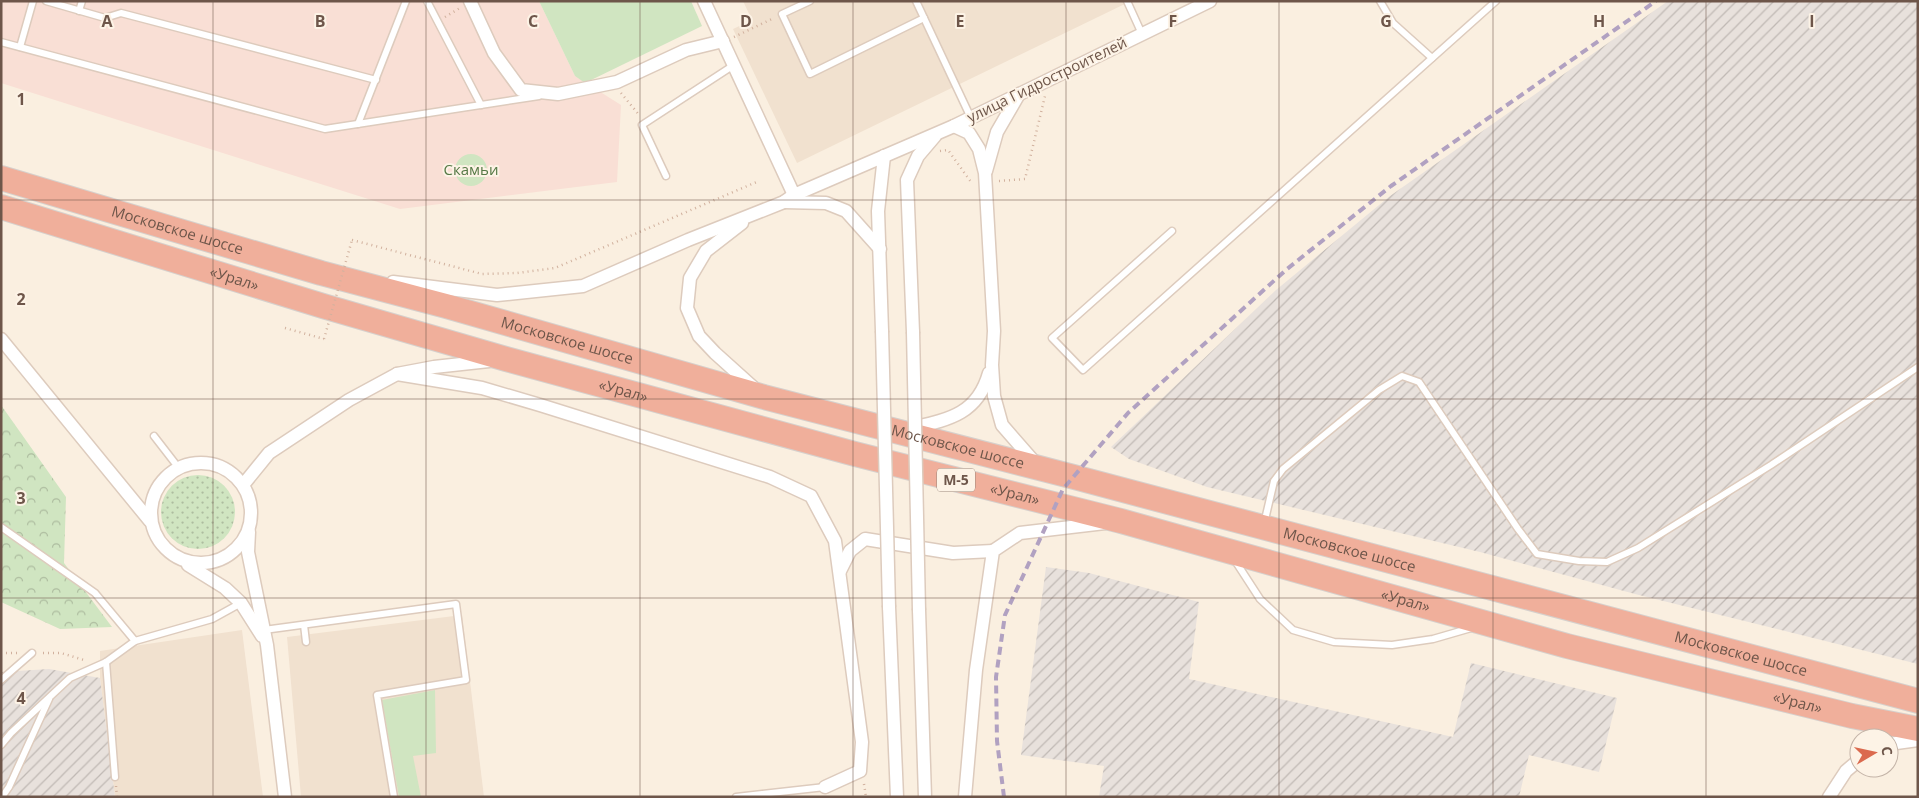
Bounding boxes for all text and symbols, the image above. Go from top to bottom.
text: A [101,10,113,32]
text: B [315,10,325,32]
text: C [528,10,538,32]
text: D [740,10,752,32]
text: E [956,10,965,32]
text: F [1169,10,1177,32]
text: G [1380,10,1392,32]
text: H [1593,10,1605,32]
text: I [1809,10,1815,32]
street label: улица Гидростроителей [963,32,1130,127]
text: 1 [16,88,26,110]
park label: Скамьи [444,159,498,179]
street label: Московское шоссе [109,200,246,258]
street label: «Урал» [208,261,261,295]
text: 2 [16,288,26,310]
street label: Московское шоссе [499,311,636,368]
street label: «Урал» [597,374,650,406]
street label: Московское шоссе [889,419,1027,473]
road number: М-5 [937,468,975,492]
street label: «Урал» [988,477,1042,509]
text: 3 [16,487,26,509]
street label: Московское шоссе [1281,522,1418,576]
street label: «Урал» [1379,583,1433,616]
street label: Московское шоссе [1673,626,1810,680]
street label: «Урал» [1771,686,1825,717]
text: 4 [16,687,26,709]
north arrow [1849,728,1899,778]
text: С [1877,745,1897,757]

